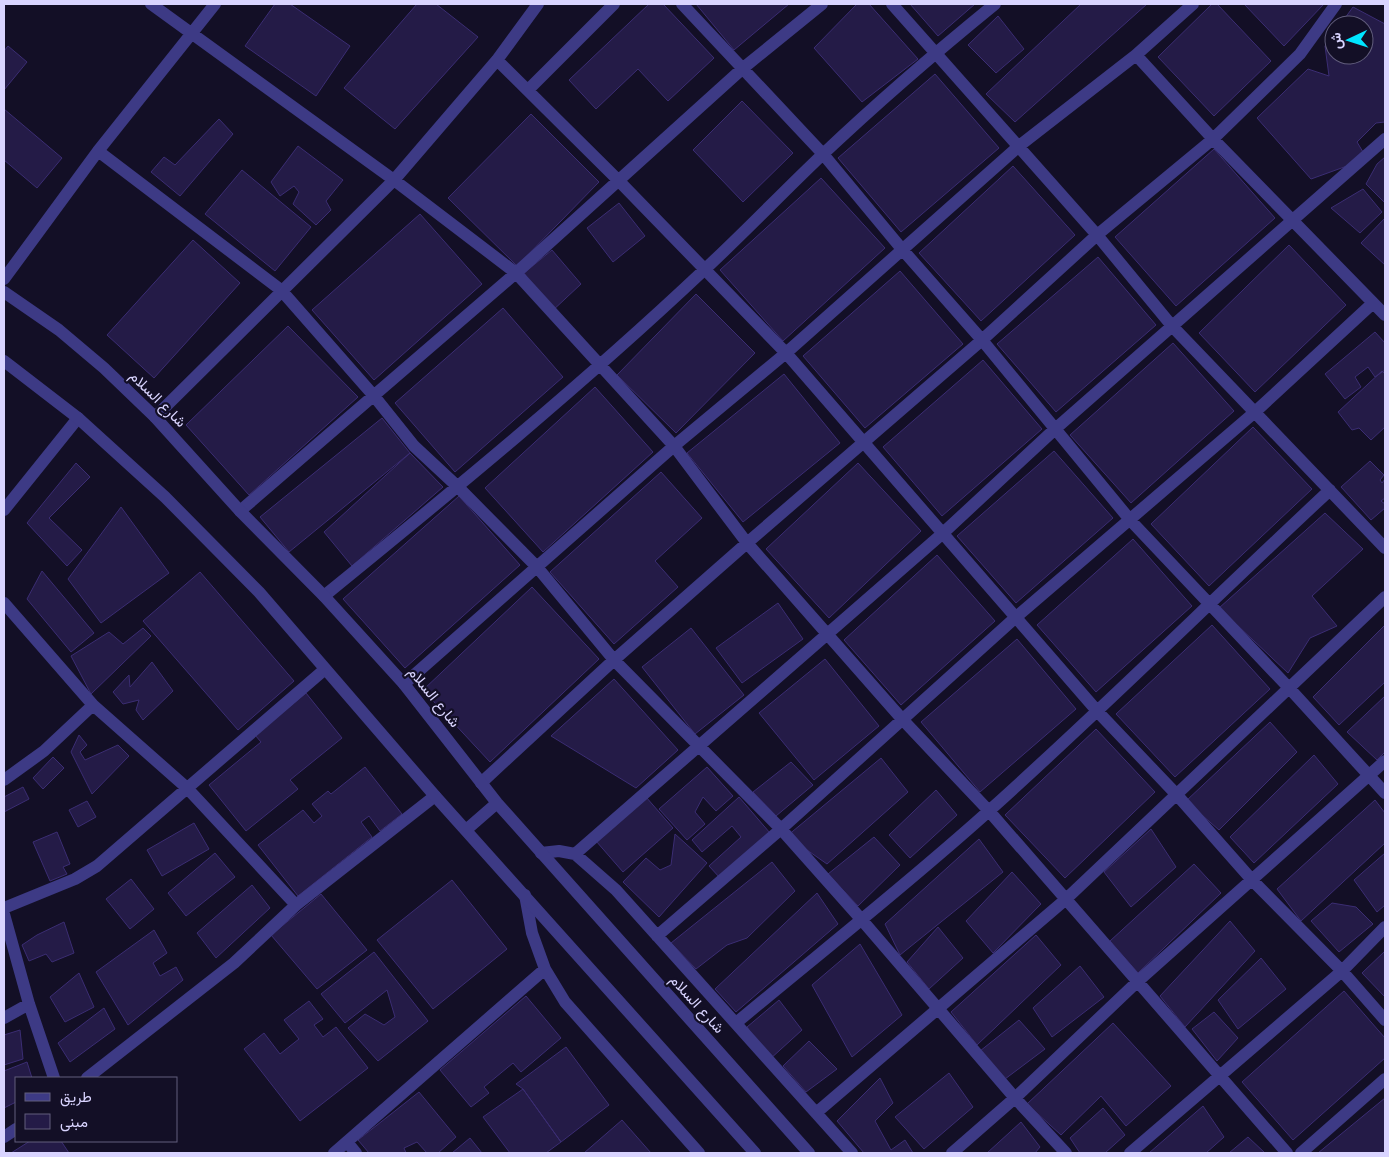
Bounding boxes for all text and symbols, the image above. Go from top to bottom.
north arrow [1324,15,1374,65]
text: ش [1325,32,1347,50]
street label: شارع السلام [125,366,192,433]
street label: شارع السلام [403,662,465,732]
street label: شارع السلام [665,970,730,1038]
legend [15,1077,178,1142]
text: طريق [60,1086,92,1107]
text: مبنى [60,1111,88,1132]

